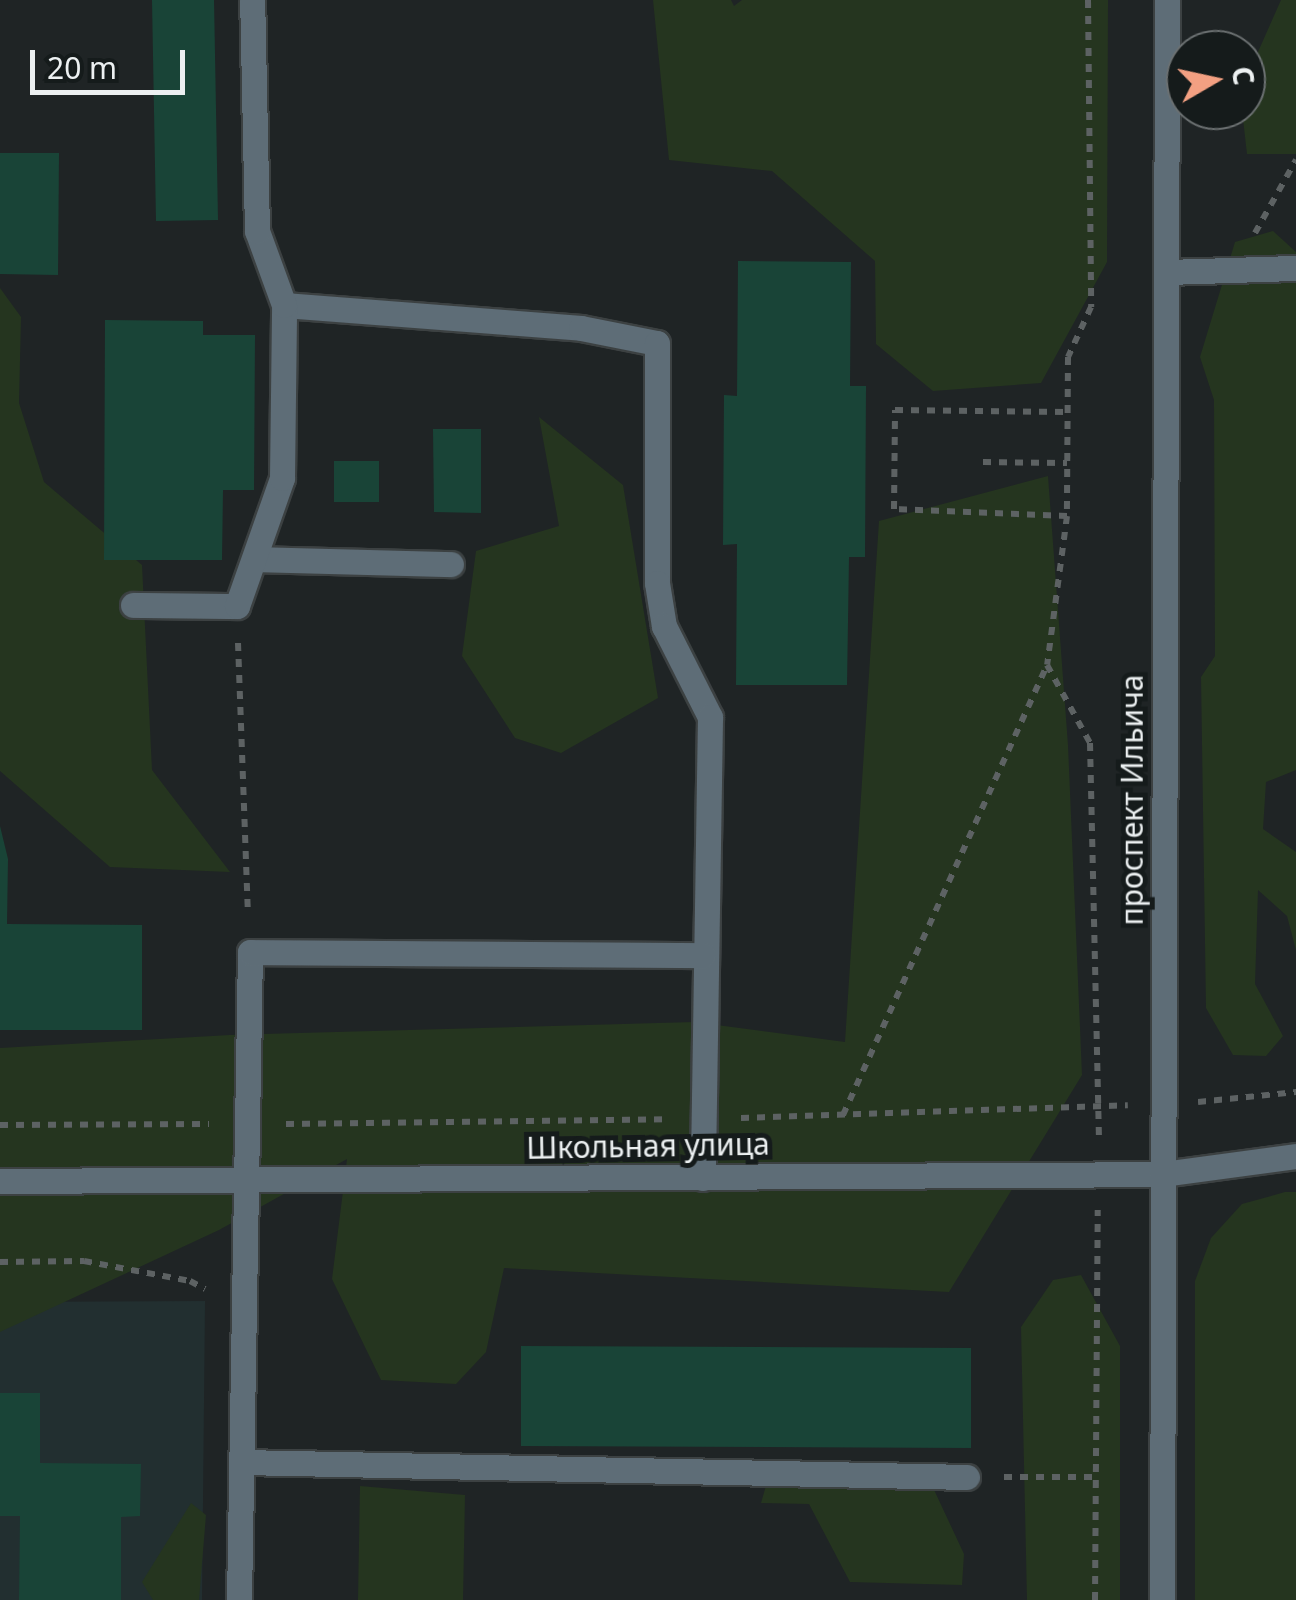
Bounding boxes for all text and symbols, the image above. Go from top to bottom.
scale bar [35,30,190,92]
north arrow [1166,30,1266,130]
text: 20 m [47,47,117,88]
text: С [1223,64,1264,88]
street label: проспект Ильича [1114,674,1150,926]
street label: Школьная улица [526,1126,770,1166]

